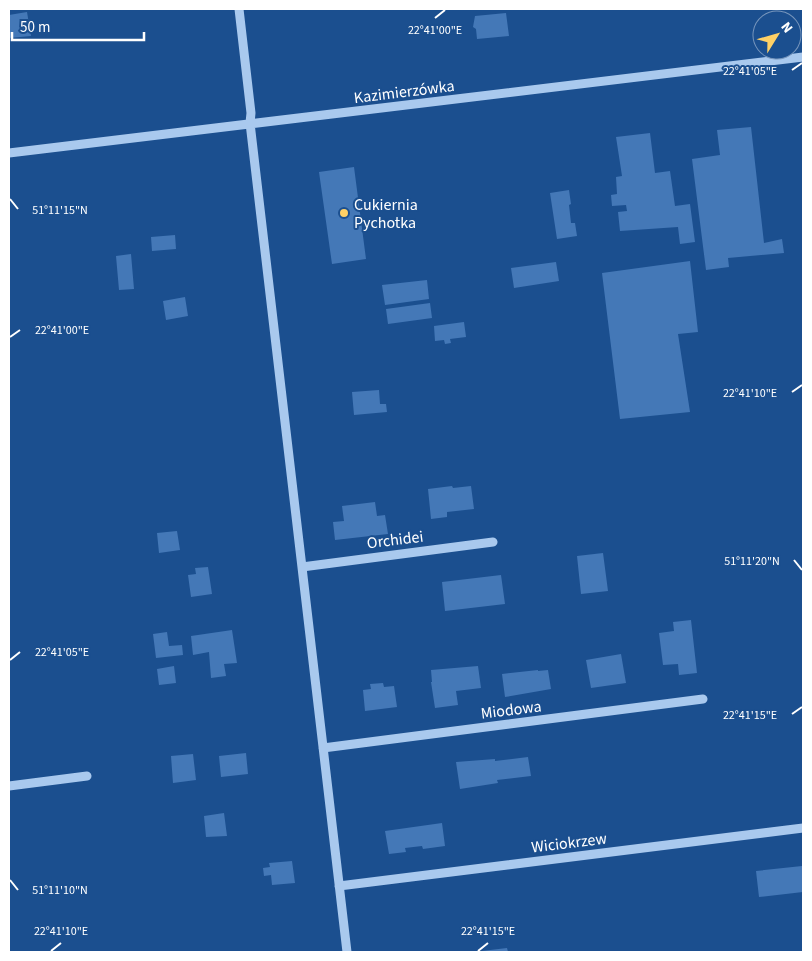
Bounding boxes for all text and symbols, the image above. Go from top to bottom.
scale bar [12,10,145,42]
north arrow [752,10,802,60]
text: 50 m [20,17,50,38]
text: N [776,18,797,38]
text: 22°41'00"E [408,22,462,39]
text: 22°41'05"E [723,63,777,80]
street label: Kazimierzówka [353,75,456,109]
place label: Cukiernia Pychotka [354,194,418,234]
text: 51°11'15"N [32,202,88,219]
marker: Cukiernia Pychotka [338,207,350,219]
text: 22°41'00"E [35,322,89,339]
text: 22°41'10"E [723,385,777,402]
street label: Orchidei [366,526,425,554]
text: 51°11'20"N [724,553,780,570]
text: 22°41'05"E [35,644,89,661]
street label: Miodowa [479,695,543,725]
text: 22°41'15"E [723,707,777,724]
street label: Wiciokrzew [530,827,609,859]
text: 51°11'10"N [32,882,88,899]
text: 22°41'10"E [34,923,88,940]
text: 22°41'15"E [461,923,515,940]

